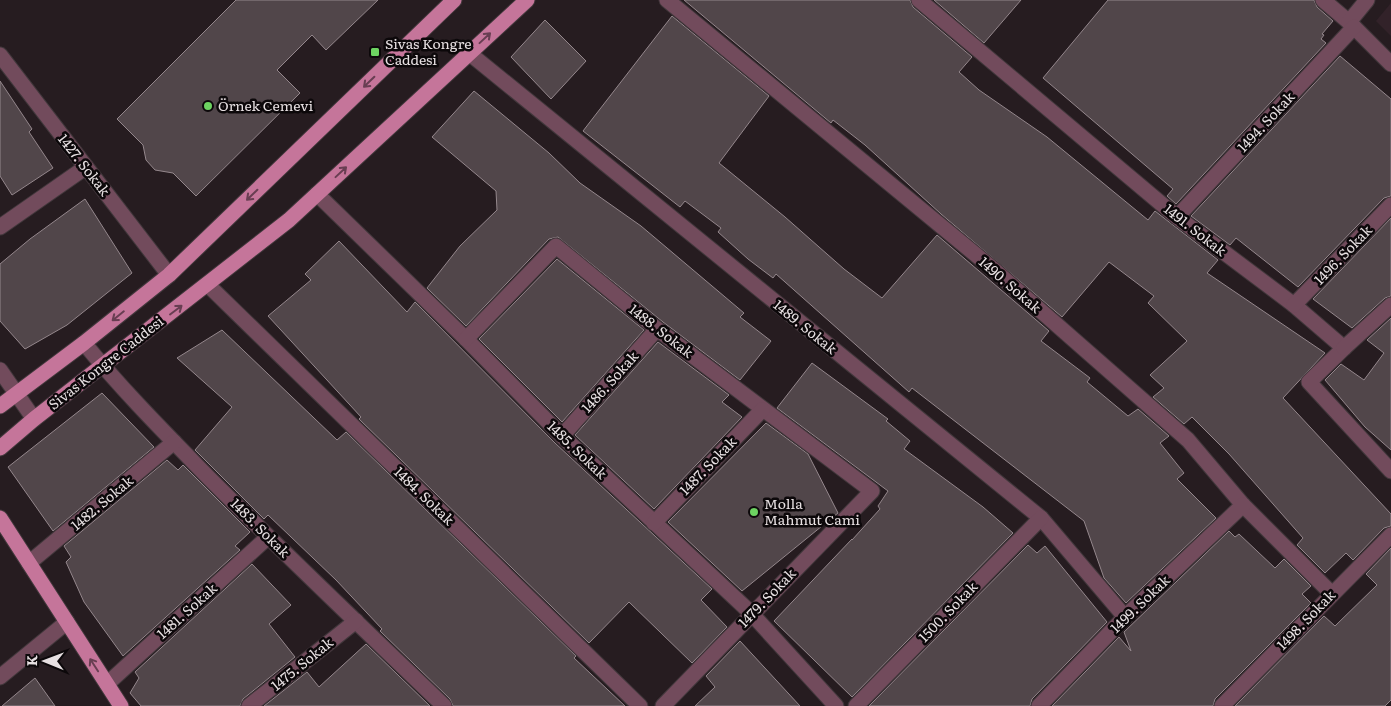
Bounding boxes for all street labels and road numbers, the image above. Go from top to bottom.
street label: 1494. Sokak [1232,86,1299,156]
street label: 1427. Sokak [54,129,116,200]
street label: 1491. Sokak [1160,198,1231,260]
street label: 1496. Sokak [1309,220,1376,289]
street label: 1490. Sokak [975,252,1047,317]
street label: 1489. Sokak [770,294,842,358]
street label: 1488. Sokak [625,299,698,362]
street label: Sivas Kongre Caddesi [44,311,167,414]
street label: 1486. Sokak [576,346,643,416]
street label: 1485. Sokak [543,416,612,483]
street label: 1487. Sokak [674,431,741,499]
street label: 1484. Sokak [390,461,460,529]
street label: 1482. Sokak [66,470,137,534]
street label: 1483. Sokak [227,493,295,562]
street label: 1479. Sokak [733,563,800,631]
street label: 1499. Sokak [1105,569,1174,637]
street label: 1500. Sokak [913,576,982,646]
street label: 1481. Sokak [152,578,221,643]
street label: 1498. Sokak [1272,585,1339,654]
street label: 1475. Sokak [266,632,337,694]

